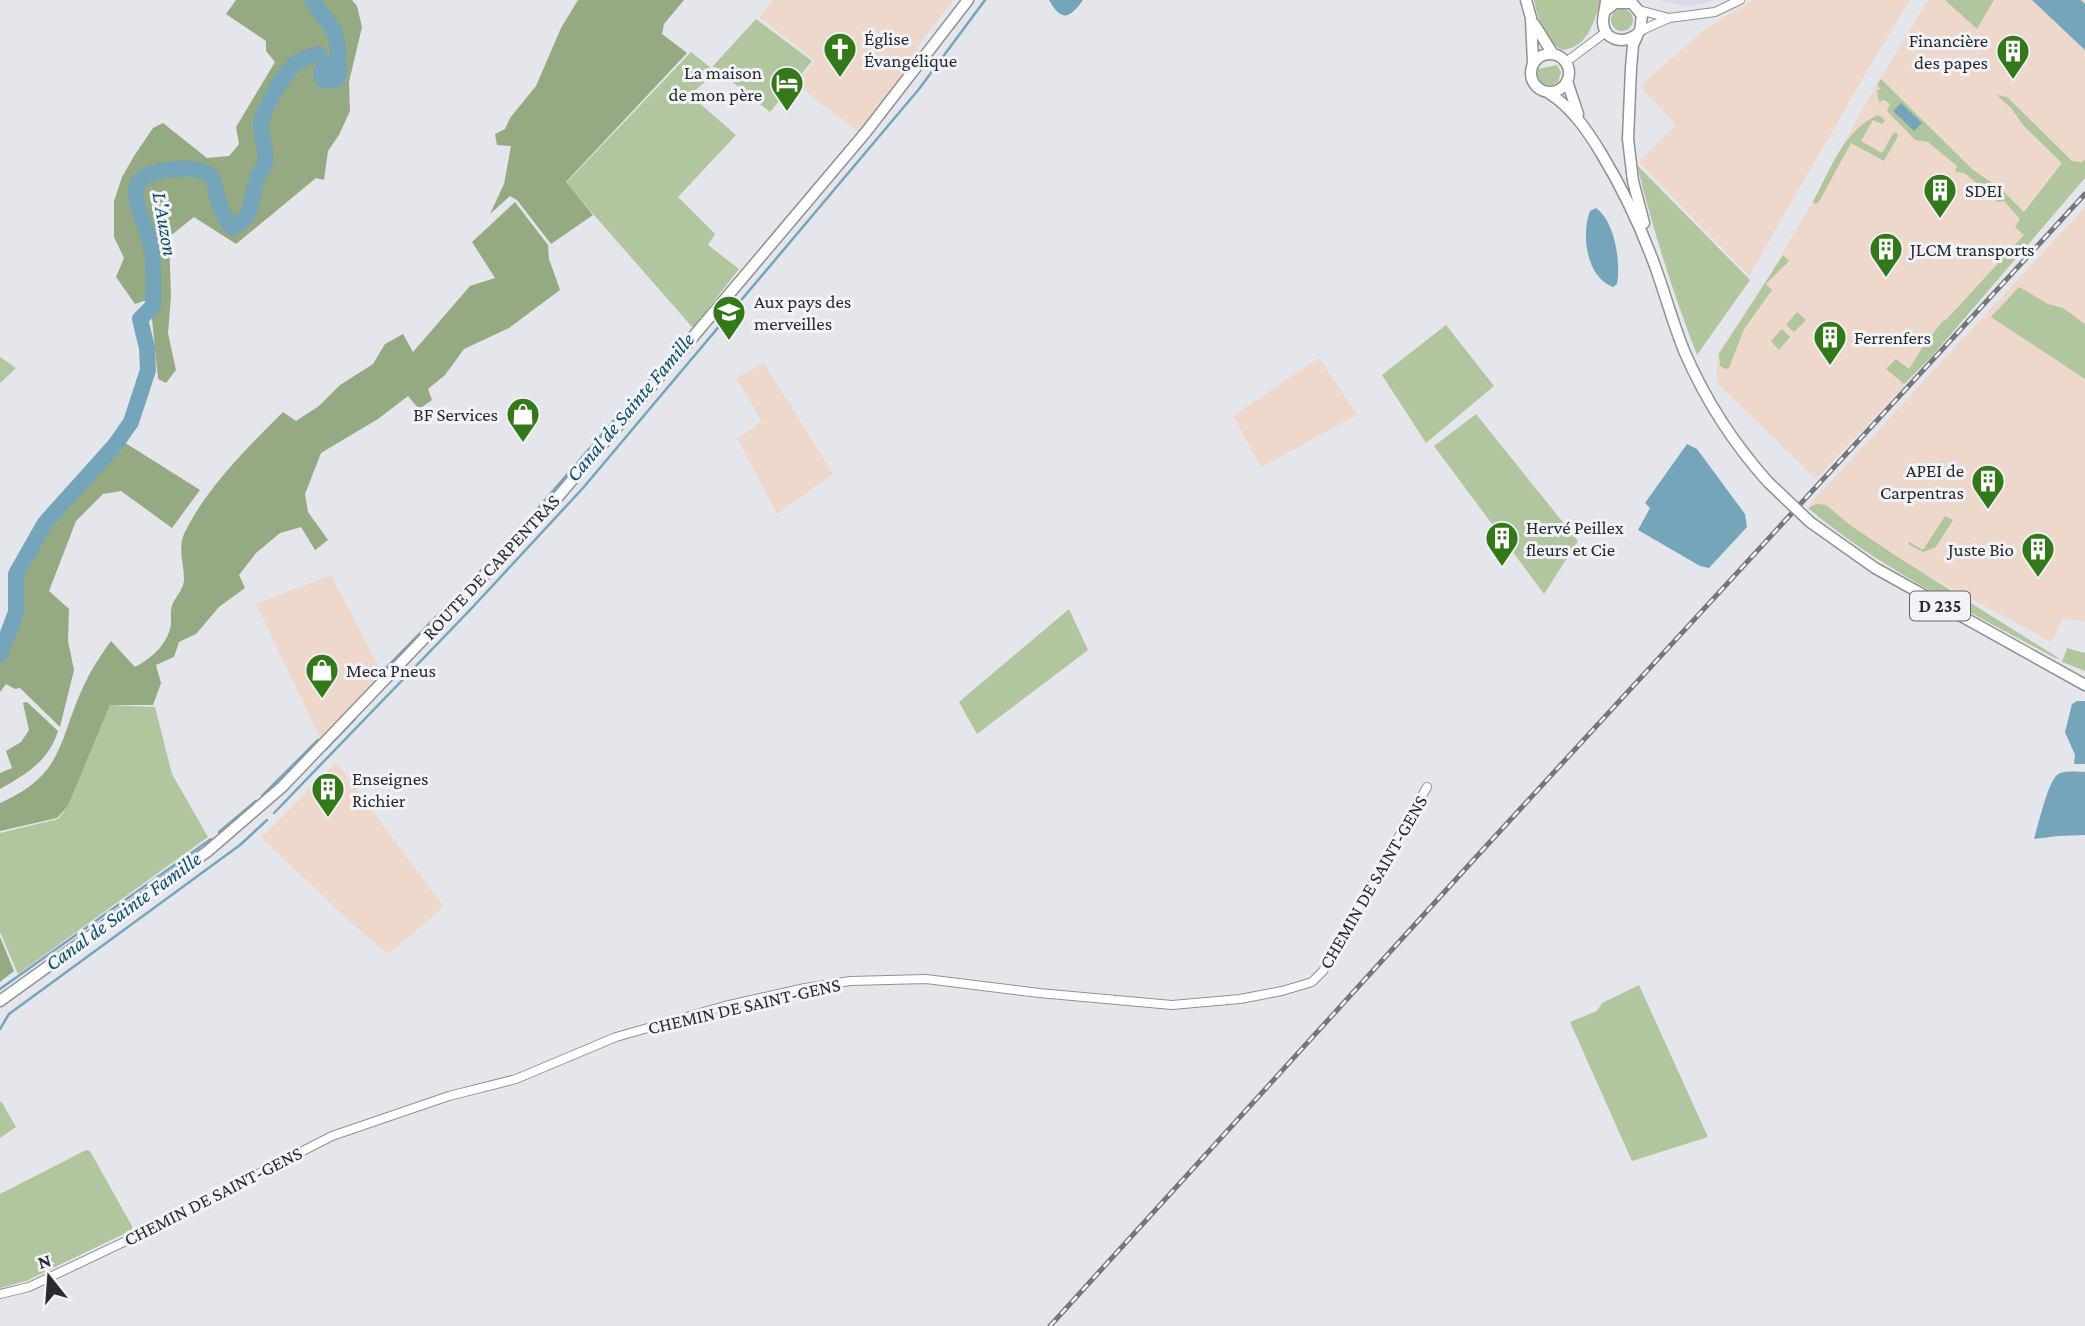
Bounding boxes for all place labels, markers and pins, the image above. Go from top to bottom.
place label: Église Évangélique [864,28,957,71]
church icon: Église Évangélique [821,30,859,79]
place label: Financière des papes [1909,30,1988,73]
building icon: Financière des papes [1994,32,2032,81]
place label: La maison de mon père [669,62,762,105]
hotel icon: La maison de mon père [768,64,806,113]
building icon: SDEI [1921,171,1959,220]
place label: SDEI [1965,180,2003,201]
building icon: JLCM transports [1867,230,1905,279]
place label: JLCM transports [1908,239,2035,260]
place label: Aux pays des merveilles [754,291,851,334]
school or university icon: Aux pays des merveilles [710,293,748,342]
building icon: Ferrenfers [1811,318,1849,367]
place label: Ferrenfers [1854,327,1931,348]
shop icon: BF Services [504,395,542,444]
place label: BF Services [413,404,498,425]
place label: APEI de Carpentras [1880,460,1964,503]
building icon: APEI de Carpentras [1969,462,2007,511]
place label: Hervé Peillex fleurs et Cie [1526,517,1624,560]
building icon: Hervé Peillex fleurs et Cie [1483,519,1521,568]
building icon: Juste Bio [2019,530,2057,579]
place label: Juste Bio [1946,539,2014,560]
shop icon: Meca Pneus [303,651,341,700]
place label: Meca Pneus [346,660,436,681]
place label: Enseignes Richier [352,768,429,811]
building icon: Enseignes Richier [309,770,347,819]

